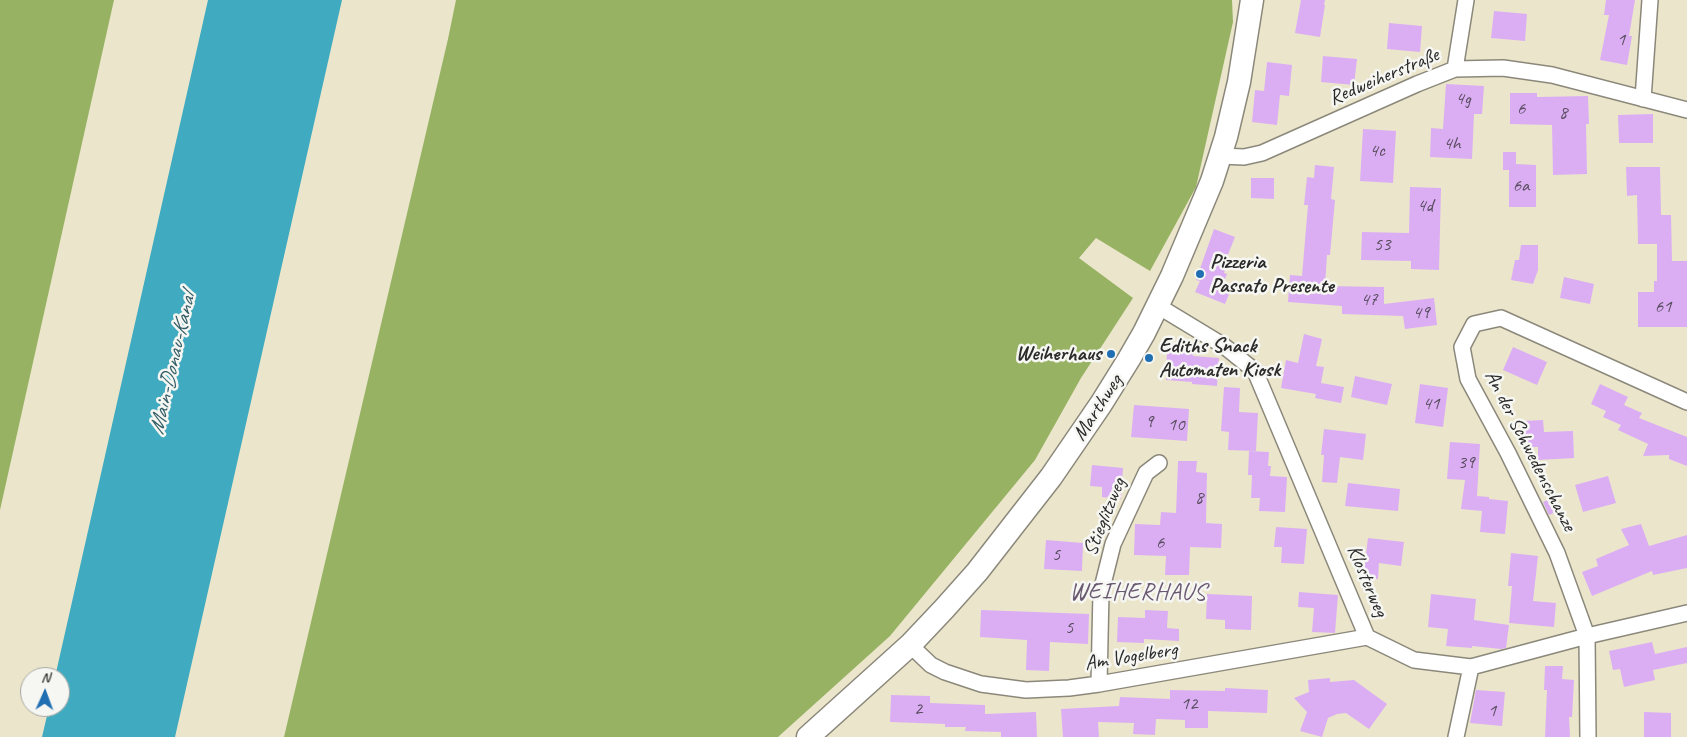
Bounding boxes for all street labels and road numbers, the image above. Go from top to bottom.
street label: Redweiherstraße [1325,43,1443,111]
street label: An der Schwedenschanze [1479,366,1581,536]
street label: Marthweg [1067,370,1129,446]
street label: Stieglitzweg [1078,474,1132,560]
street label: Klosterweg [1341,541,1393,621]
street label: Am Vogelberg [1083,637,1179,677]

